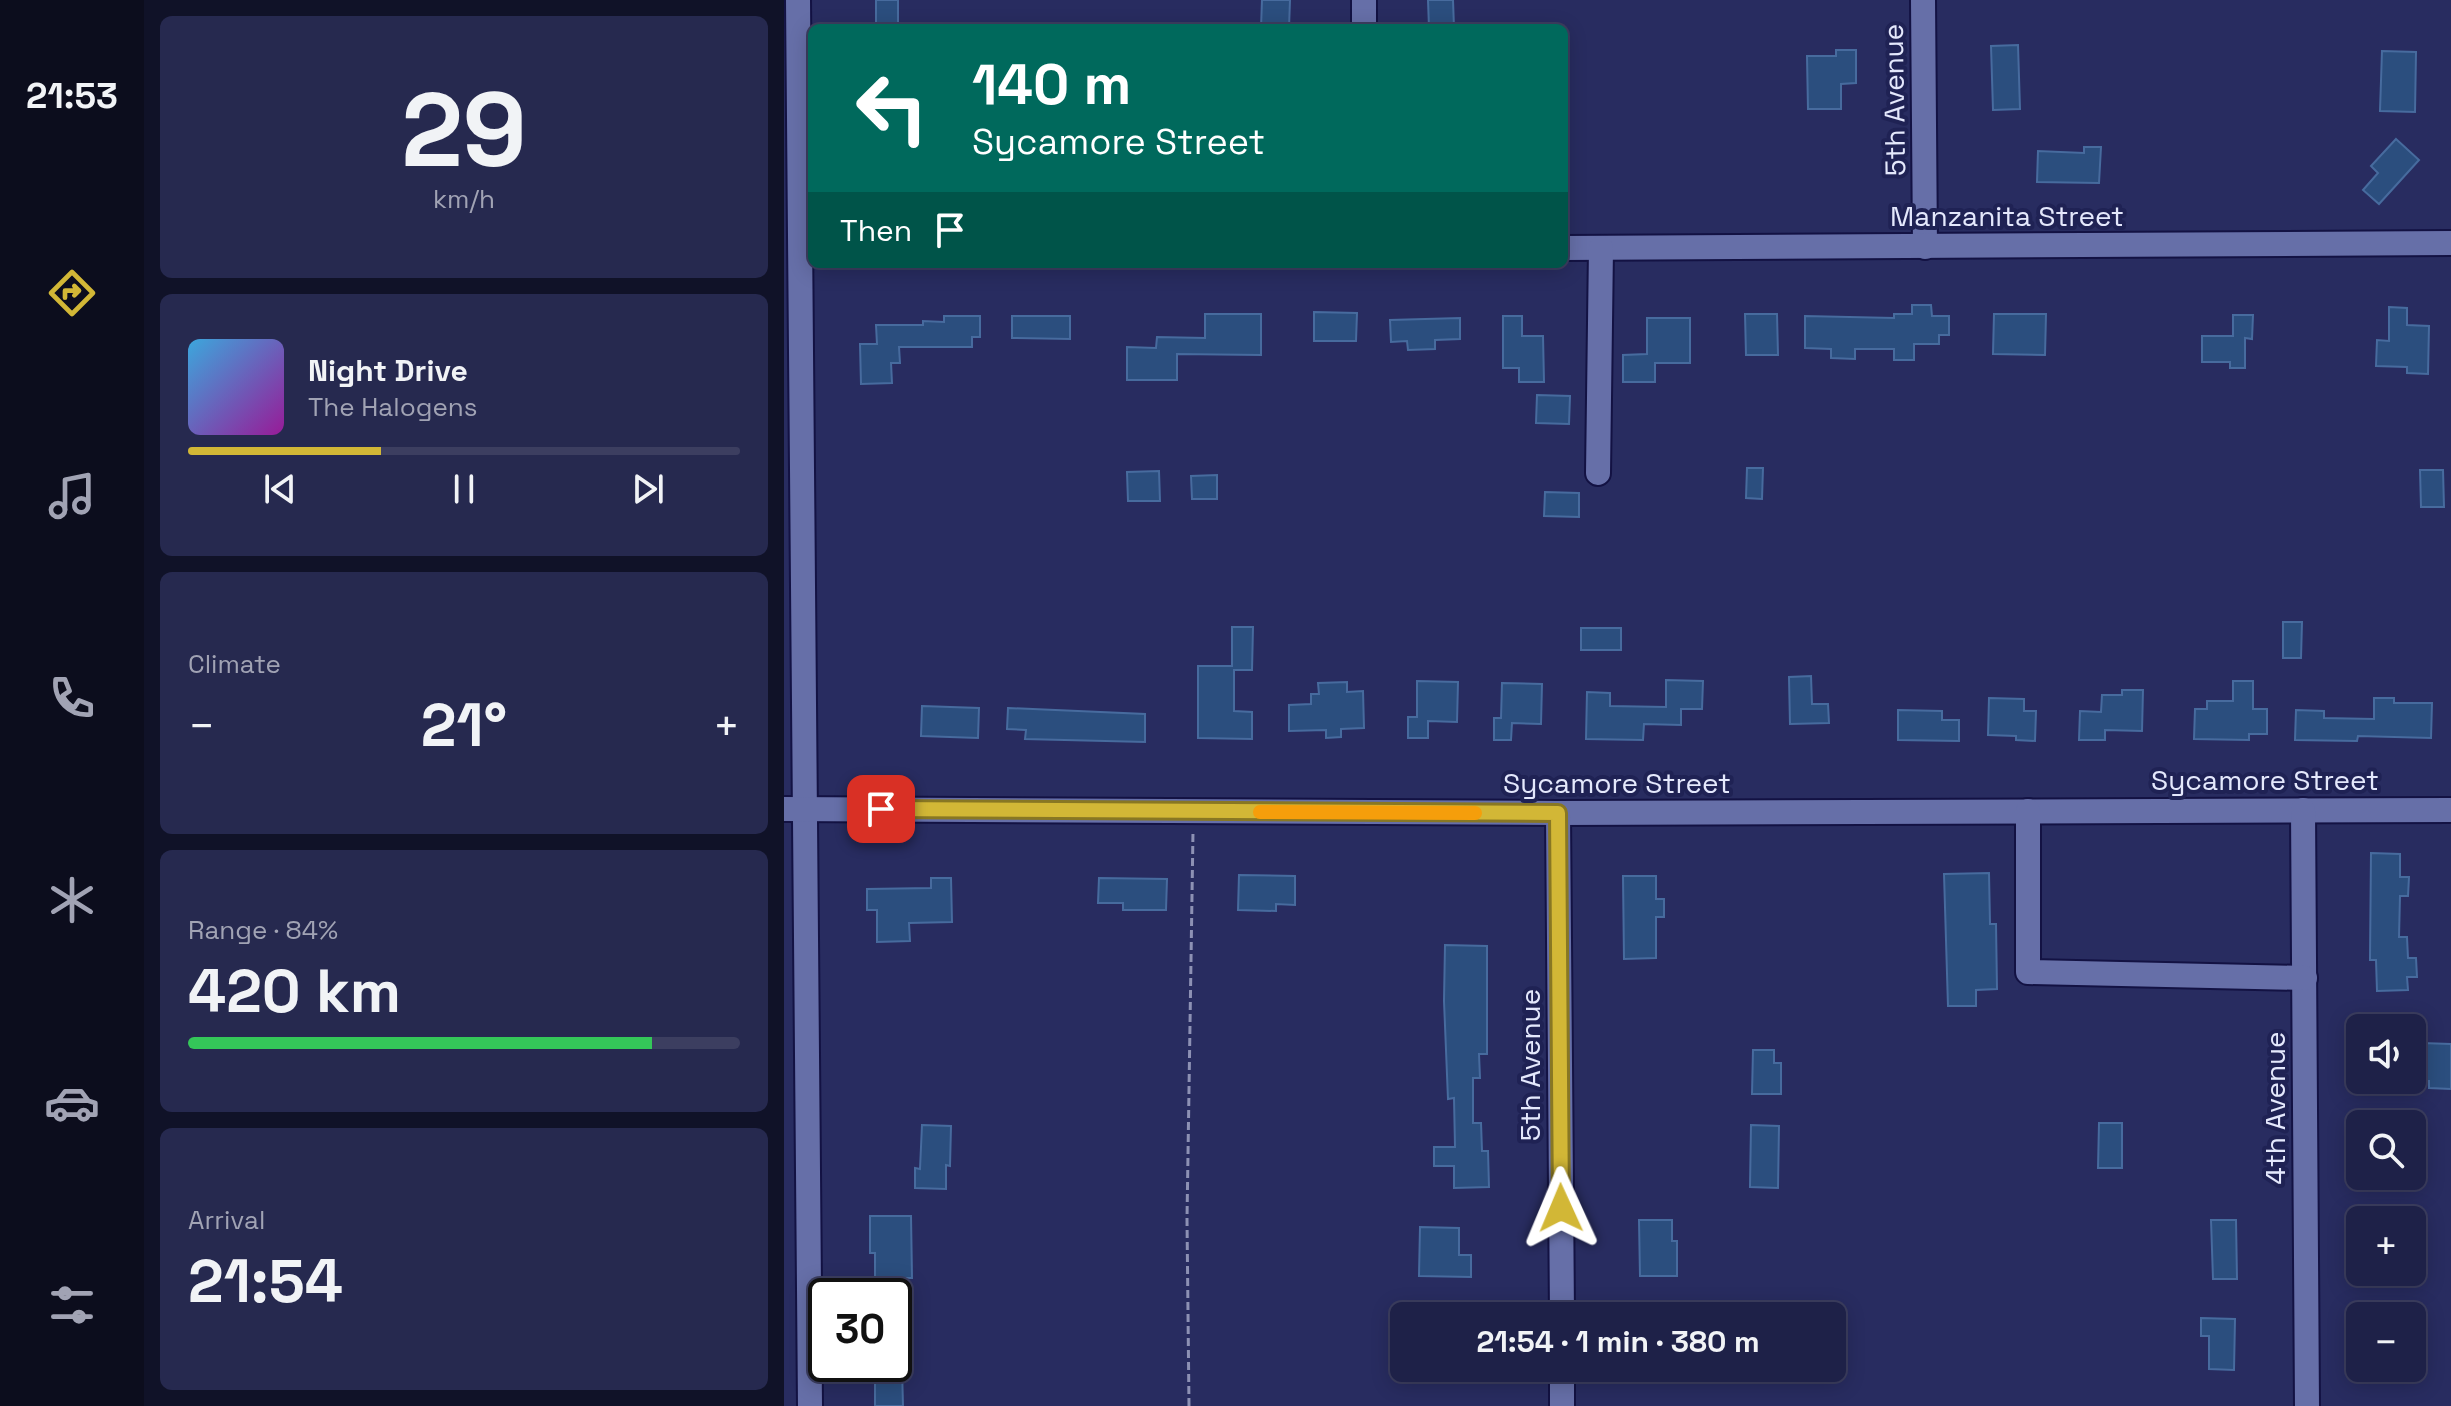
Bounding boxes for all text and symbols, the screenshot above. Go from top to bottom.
street label: 5th Avenue [1875,23,1913,177]
text: 140 m [972,49,1131,120]
icon: left [840,56,944,160]
text: 29 [401,64,527,196]
text: 21:53 [26,73,118,119]
text: Sycamore Street [972,119,1265,165]
text: km/h [433,182,495,216]
street label: Manzanita Street [1890,198,2124,234]
icon: arrive [928,208,972,252]
text: Then [840,211,912,250]
icon: directions [44,265,100,321]
text: Night Drive [308,351,468,390]
text: The Halogens [308,390,477,424]
icon: previous [258,467,302,511]
icon: pause [442,467,486,511]
icon: next [626,467,670,511]
icon: music [44,468,100,524]
text: Climate [188,647,281,681]
icon: phone [44,670,100,726]
text: 21° [421,687,507,764]
text: − [188,698,215,754]
text: + [713,698,740,754]
street label: Sycamore Street [2151,762,2379,798]
street label: Sycamore Street [1503,765,1731,801]
pin [847,775,915,843]
icon: arrive [859,787,903,831]
icon: climate [44,872,100,928]
text: Range · 84% [188,913,338,947]
text: 420 km [188,953,401,1030]
street label: 5th Avenue [1512,989,1548,1141]
map controls [2346,1014,2426,1382]
button: sound [2346,1014,2426,1094]
street label: 4th Avenue [2257,1031,2293,1185]
icon: car [44,1075,100,1131]
button: search [2346,1110,2426,1190]
position arrow [1519,1166,1603,1250]
text: Arrival [188,1203,265,1237]
button: + [2346,1206,2426,1286]
text: 21:54 [188,1243,343,1320]
icon: filters [44,1277,100,1333]
speed limit sign: 30 [808,1278,912,1382]
button: − [2346,1302,2426,1382]
text: 21:54 · 1 min · 380 m [1476,1322,1760,1361]

